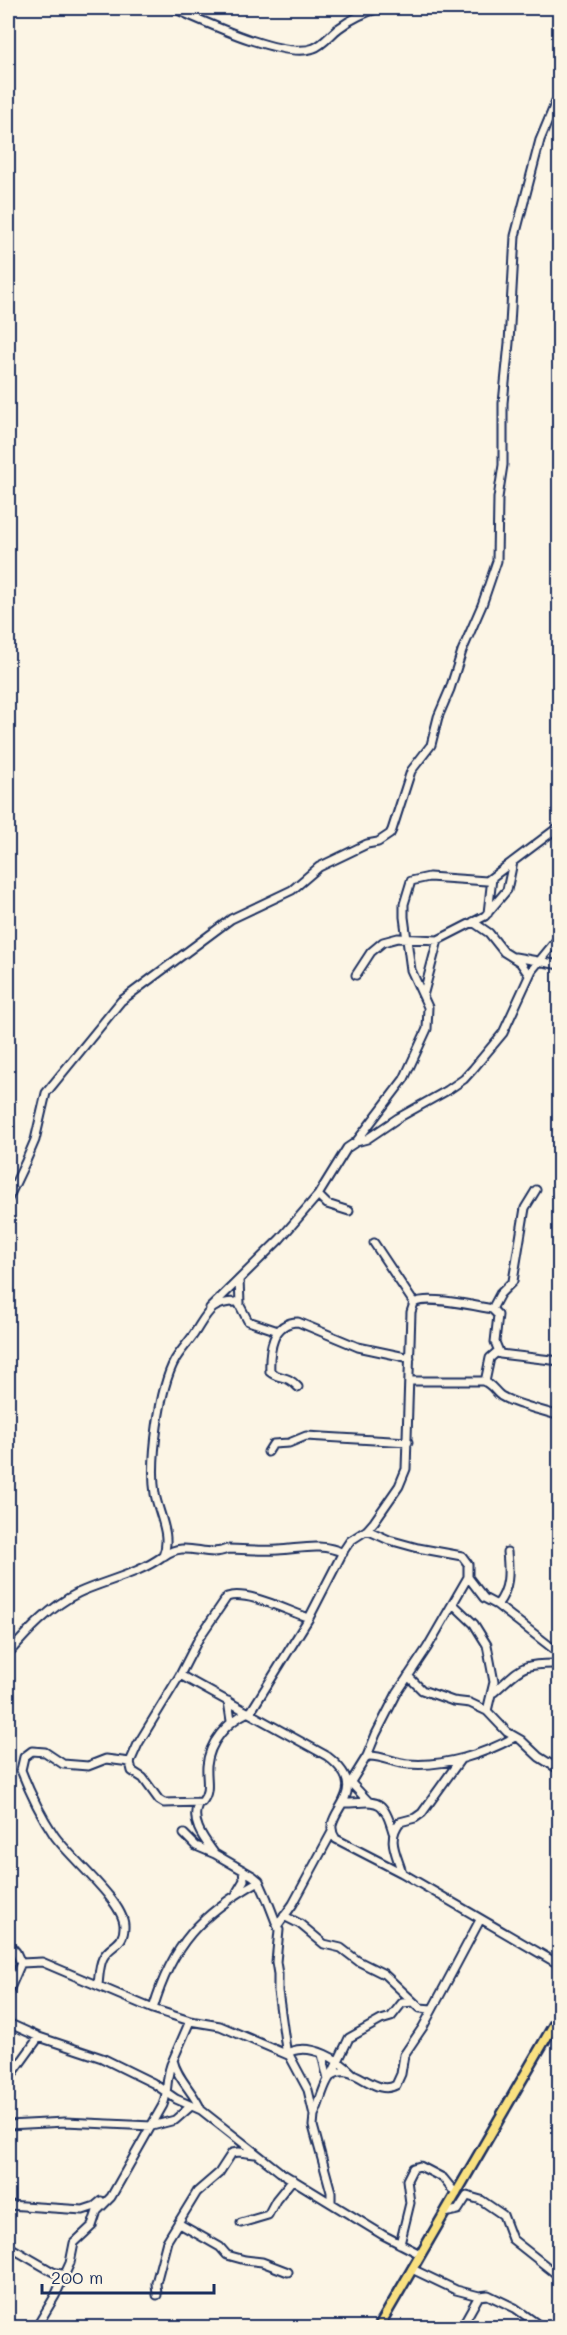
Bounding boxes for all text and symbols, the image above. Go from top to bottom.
scale bar [42,2257,214,2295]
text: 200 m [51,2265,103,2289]

